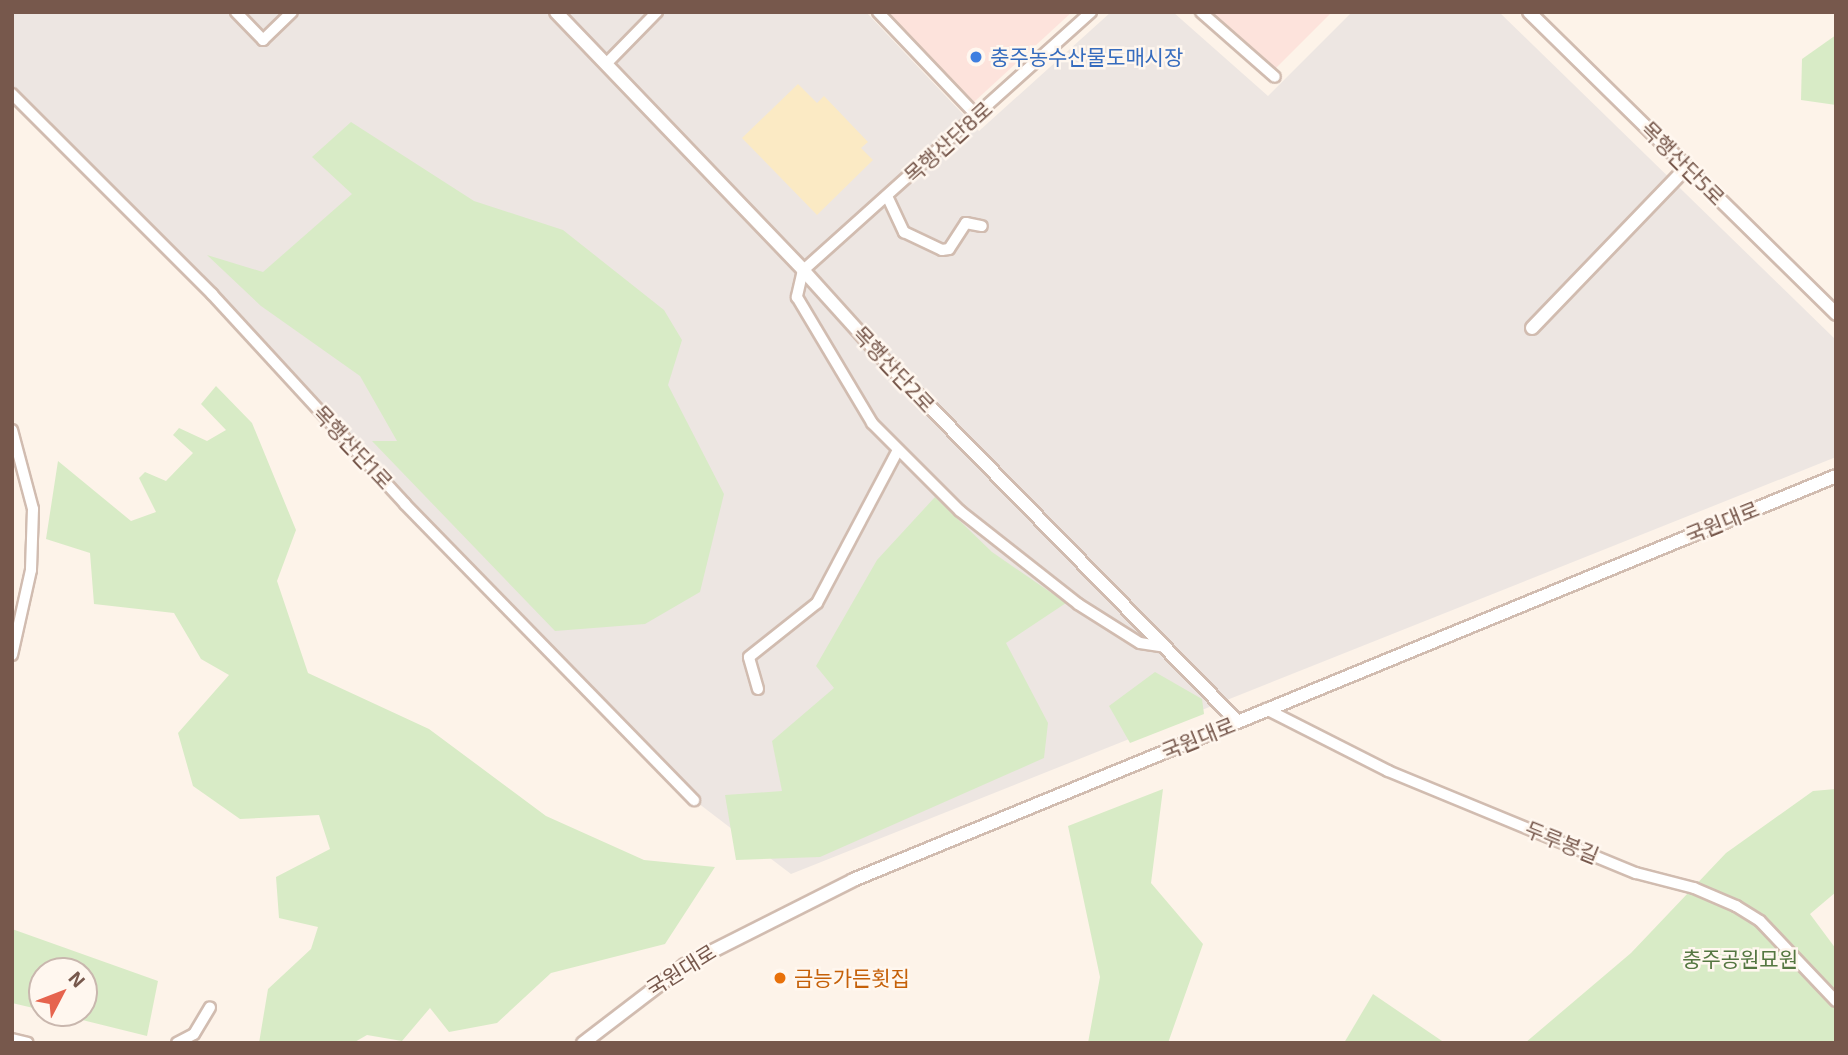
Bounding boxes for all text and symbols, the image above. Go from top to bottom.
place label: 충주농수산물도매시장 [990,44,1183,70]
marker: 충주농수산물도매시장 [968,49,984,65]
street label: 목행산단8로 [899,96,997,188]
street label: 목행산단5로 [1636,116,1730,210]
street label: 목행산단2로 [848,321,940,417]
street label: 목행산단1로 [308,400,398,494]
street label: 국원대로 [1681,496,1763,548]
street label: 국원대로 [1157,712,1239,764]
street label: 두루봉길 [1521,816,1603,868]
street label: 국원대로 [642,939,720,1001]
park label: 충주공원묘원 [1682,946,1798,972]
north arrow [28,957,98,1027]
place label: 금능가든횟집 [794,965,910,991]
text: N [64,966,91,992]
marker: 금능가든횟집 [772,970,788,986]

